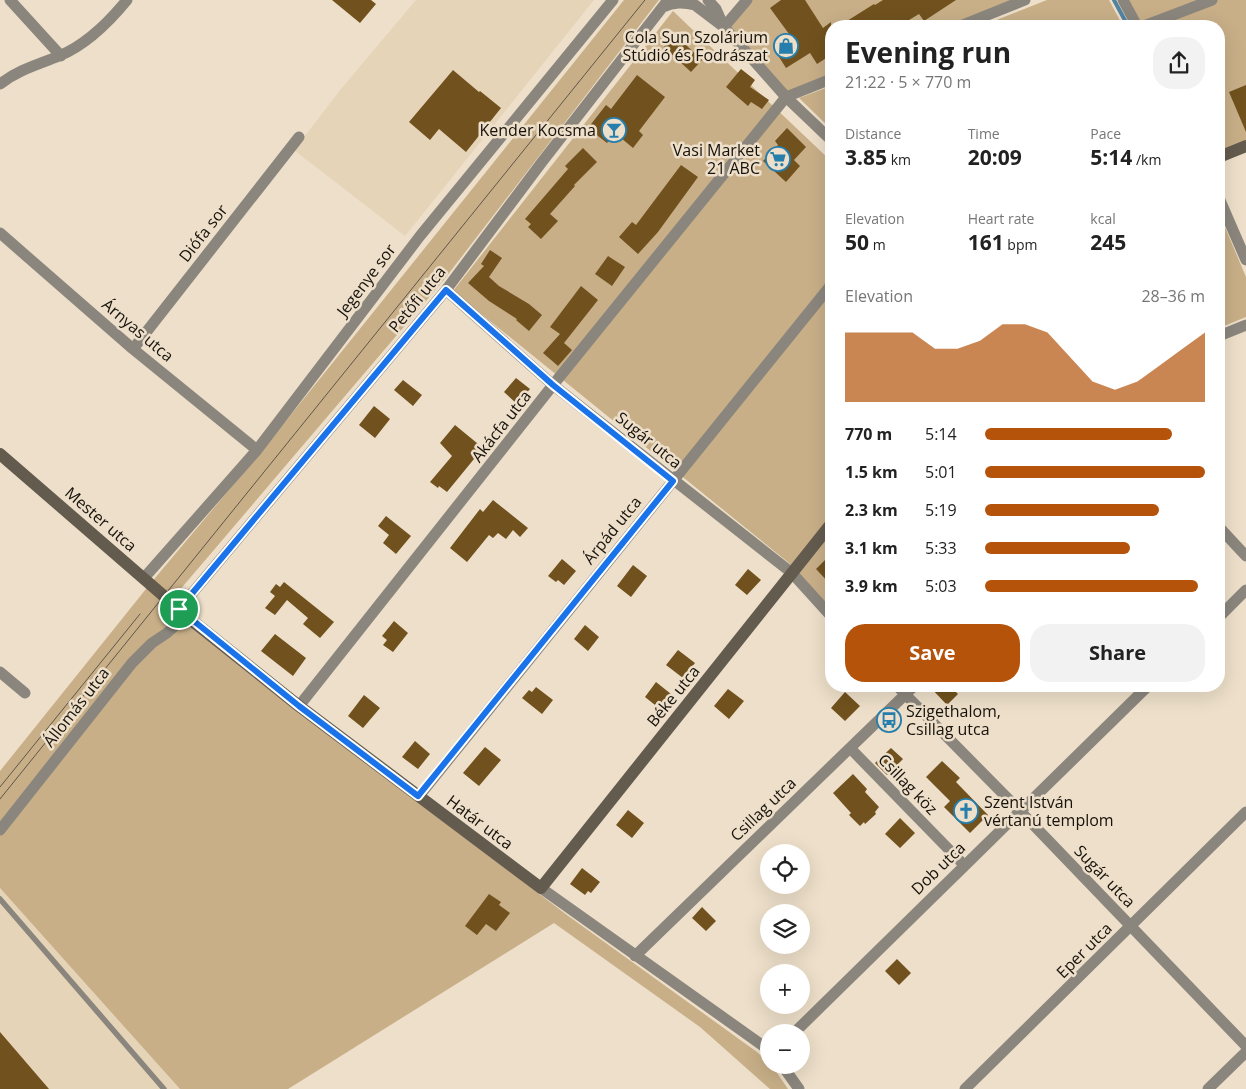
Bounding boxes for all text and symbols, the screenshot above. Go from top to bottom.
place label: Cola Sun Szolárium Stúdió és Fodrászat [623,26,768,66]
shop icon: Cola Sun Szolárium Stúdió és Fodrászat [773,33,799,59]
text: Evening run [845,33,1011,71]
button: share [1153,37,1205,89]
text: 21:22 · 5 × 770 m [845,71,971,93]
bar icon: Kender Kocsma [601,117,627,143]
place label: Kender Kocsma [480,119,596,141]
text: Distance [845,124,901,143]
text: Time [968,124,1000,143]
text: Pace [1090,124,1121,143]
place label: Vasi Market 21 ABC [673,139,760,179]
text: 3.85 [845,143,887,171]
text: 20:09 [968,143,1022,171]
text: 5:14 [1090,143,1132,171]
supermarket icon: Vasi Market 21 ABC [765,146,791,172]
text: km [887,150,911,169]
text: /km [1132,150,1161,169]
street label: Diófa sor [174,199,233,266]
text: Elevation [845,209,904,228]
text: Heart rate [968,209,1034,228]
text: kcal [1090,209,1116,228]
text: 50 [845,228,869,256]
text: 161 [968,228,1004,256]
text: 245 [1090,228,1126,256]
text: m [869,235,886,254]
text: bpm [1004,235,1037,254]
street label: Jegenye sor [330,239,401,322]
street label: Petőfi utca [383,261,451,337]
text: Elevation [845,285,913,307]
text: 28–36 m [1141,285,1205,307]
street label: Árnyas utca [98,294,178,366]
street label: Akácfa utca [466,386,536,466]
street label: Sugár utca [611,407,687,473]
text: 770 m [845,423,892,445]
text: 5:14 [925,423,957,445]
text: 1.5 km [845,461,898,483]
text: 5:01 [925,461,957,483]
street label: Mester utca [60,482,142,556]
street label: Árpád utca [578,491,646,569]
text: 2.3 km [845,499,898,521]
text: 5:19 [925,499,957,521]
text: 3.1 km [845,537,898,559]
text: 5:33 [925,537,957,559]
text: 3.9 km [845,575,898,597]
text: 5:03 [925,575,957,597]
pin [158,588,200,630]
icon: arrive [165,595,193,623]
button: Save [845,624,1020,682]
button: Share [1030,624,1205,682]
street label: Béke utca [642,661,704,731]
street label: Állomás utca [38,663,114,751]
place label: Szigethalom, Csillag utca [906,700,1001,740]
bus stop icon: Szigethalom, Csillag utca [876,707,902,733]
street label: Csillag köz [873,749,943,819]
street label: Csillag utca [725,772,801,846]
street label: Határ utca [442,790,518,854]
place label: Szent István vértanú templom [984,791,1114,831]
church icon: Szent István vértanú templom [953,798,979,824]
street label: Dob utca [906,837,970,899]
street label: Sugár utca [1070,840,1140,912]
map controls [760,844,810,1074]
button: locate [760,844,810,894]
button: layers [760,904,810,954]
street label: Eper utca [1051,917,1117,983]
button: + [760,964,810,1014]
button: − [760,1024,810,1074]

